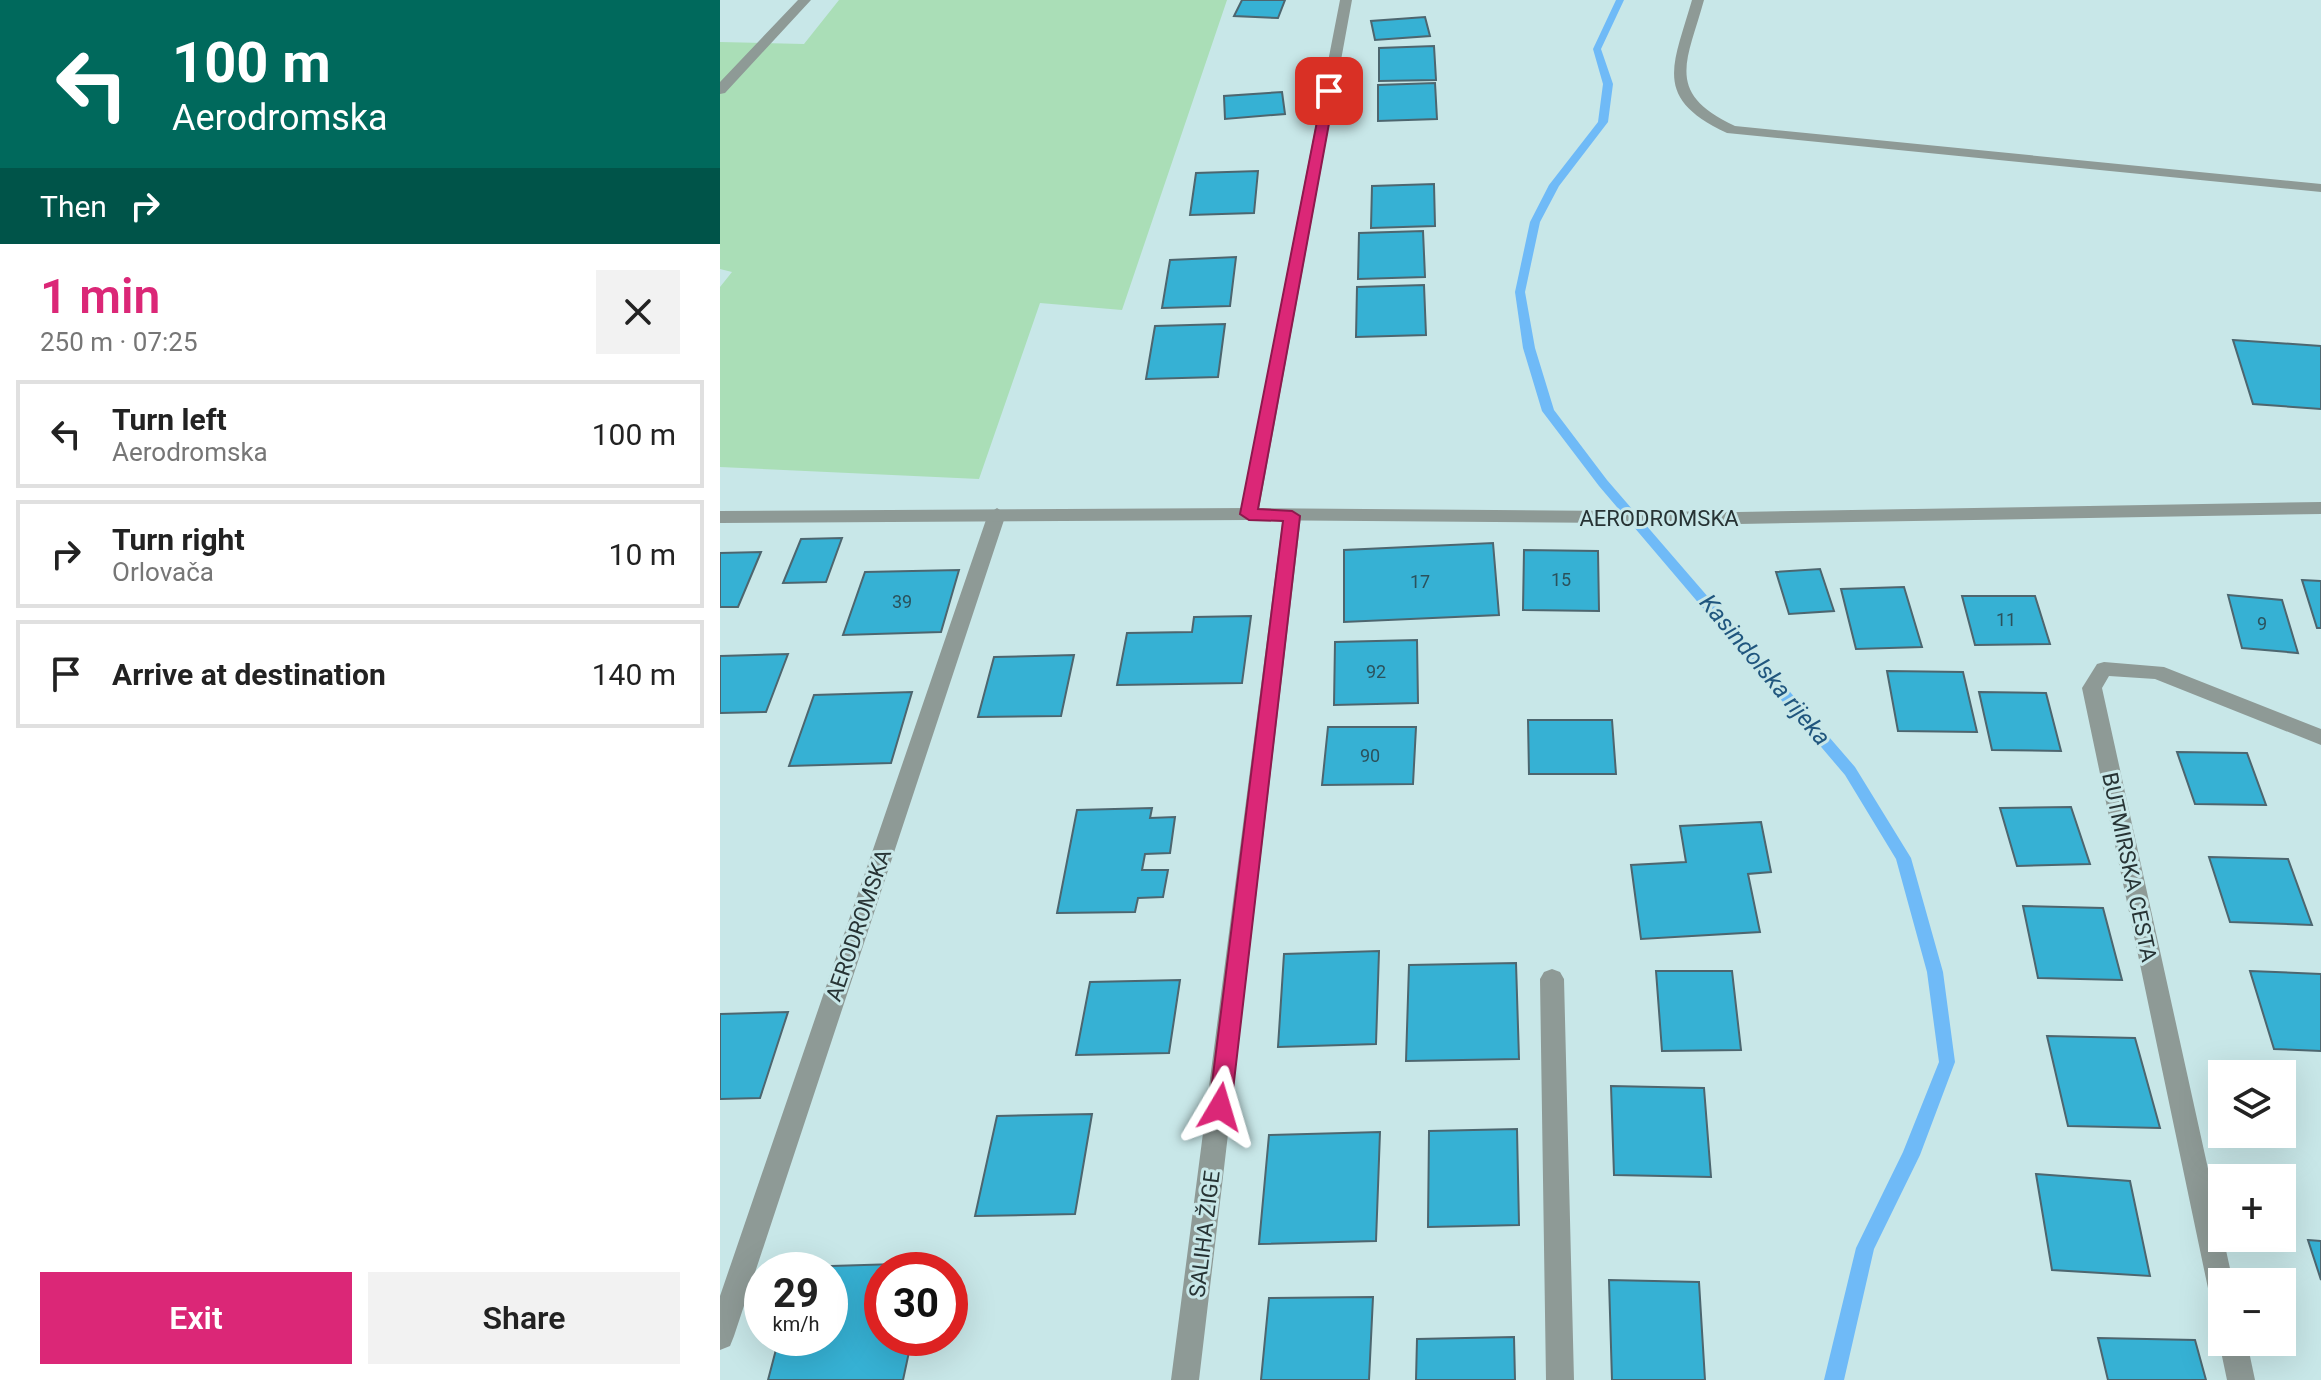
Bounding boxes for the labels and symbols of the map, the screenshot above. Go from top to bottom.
pin [1295,57,1363,125]
street label: AERODROMSKA [1579,506,1739,531]
house number: 15 [1551,569,1571,590]
house number: 17 [1410,571,1430,592]
water label: Kasindolska rijeka [1694,589,1836,751]
house number: 39 [892,591,912,612]
house number: 11 [1996,609,2016,630]
house number: 9 [2257,613,2267,634]
house number: 92 [1366,661,1386,682]
house number: 90 [1360,745,1380,766]
street label: BUTMIRSKA CESTA [2097,770,2162,965]
street label: AERODROMSKA [821,845,896,1004]
position arrow [1178,1065,1262,1149]
street label: SALIHA ŽIGE [1184,1169,1225,1299]
speed limit sign: 30 [864,1252,968,1356]

